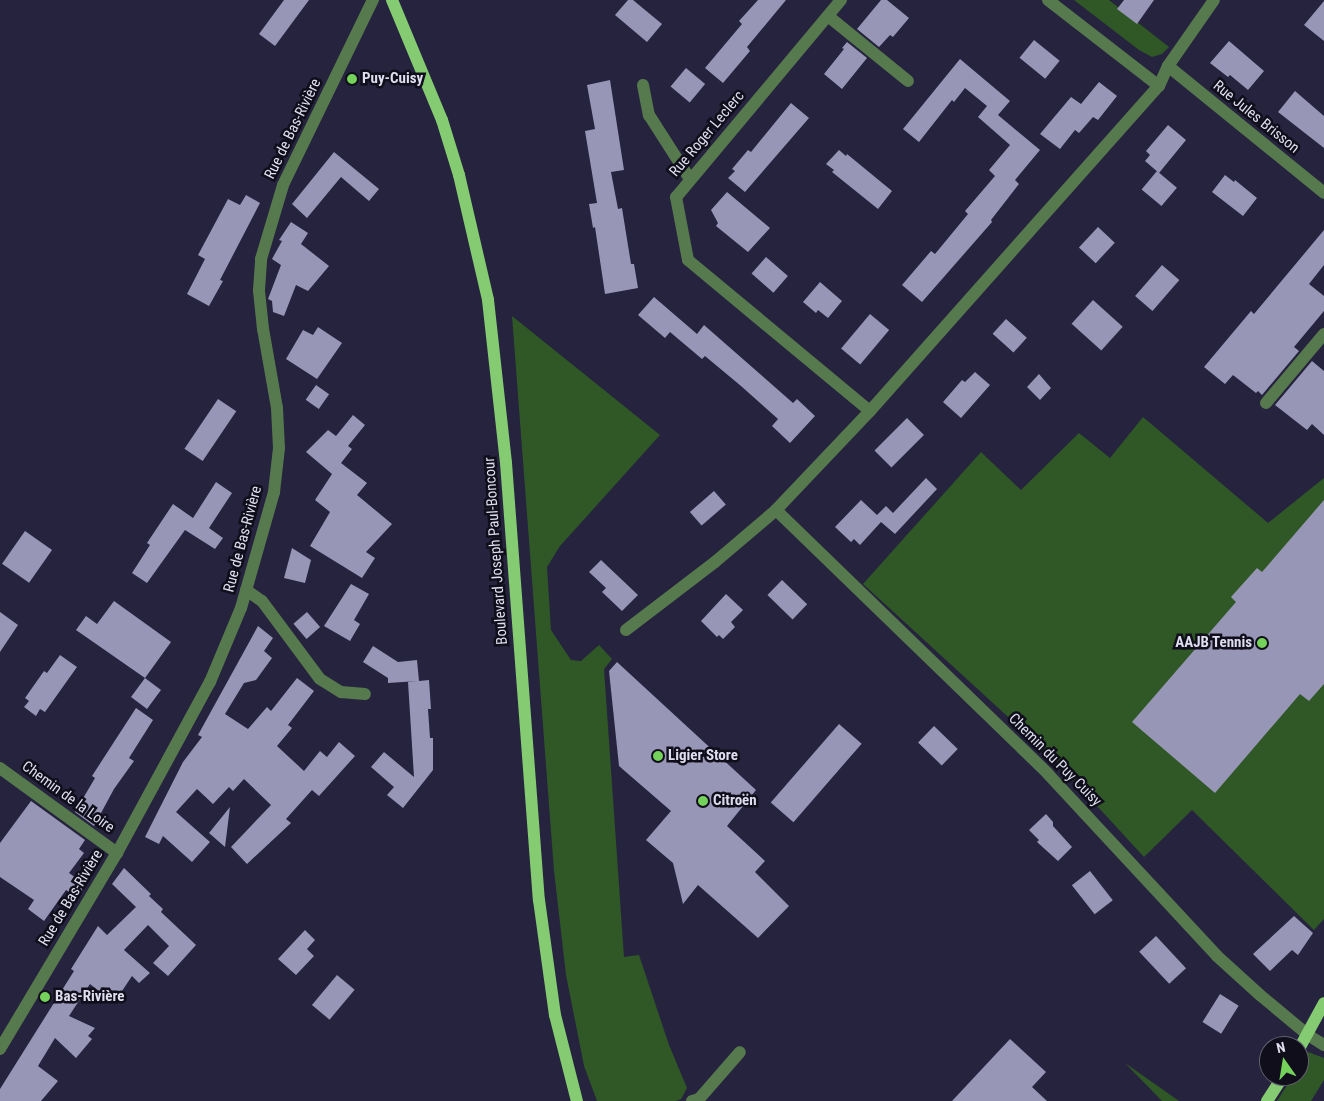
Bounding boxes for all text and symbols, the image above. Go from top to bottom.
place label: Puy-Cuisy [362,70,423,88]
marker: Puy-Cuisy [346,73,358,85]
street label: Rue de Bas-Rivière [261,76,325,182]
street label: Rue Jules Brisson [1209,77,1303,157]
street label: Rue Roger Leclerc [666,87,748,181]
street label: Boulevard Joseph Paul-Boncour [480,457,512,645]
street label: Rue de Bas-Rivière [220,484,266,594]
place label: AAJB Tennis [1175,634,1252,652]
marker: AAJB Tennis [1256,637,1268,649]
street label: Chemin du Puy Cuisy [1005,710,1105,810]
place label: Ligier Store [668,747,738,765]
marker: Ligier Store [652,750,664,762]
street label: Chemin de la Loire [18,757,118,837]
place label: Citroën [713,792,757,810]
marker: Citroën [697,795,709,807]
street label: Rue de Bas-Rivière [35,847,107,949]
place label: Bas-Rivière [55,988,124,1006]
marker: Bas-Rivière [39,991,51,1003]
north arrow [1259,1036,1309,1086]
text: N [1275,1039,1287,1056]

